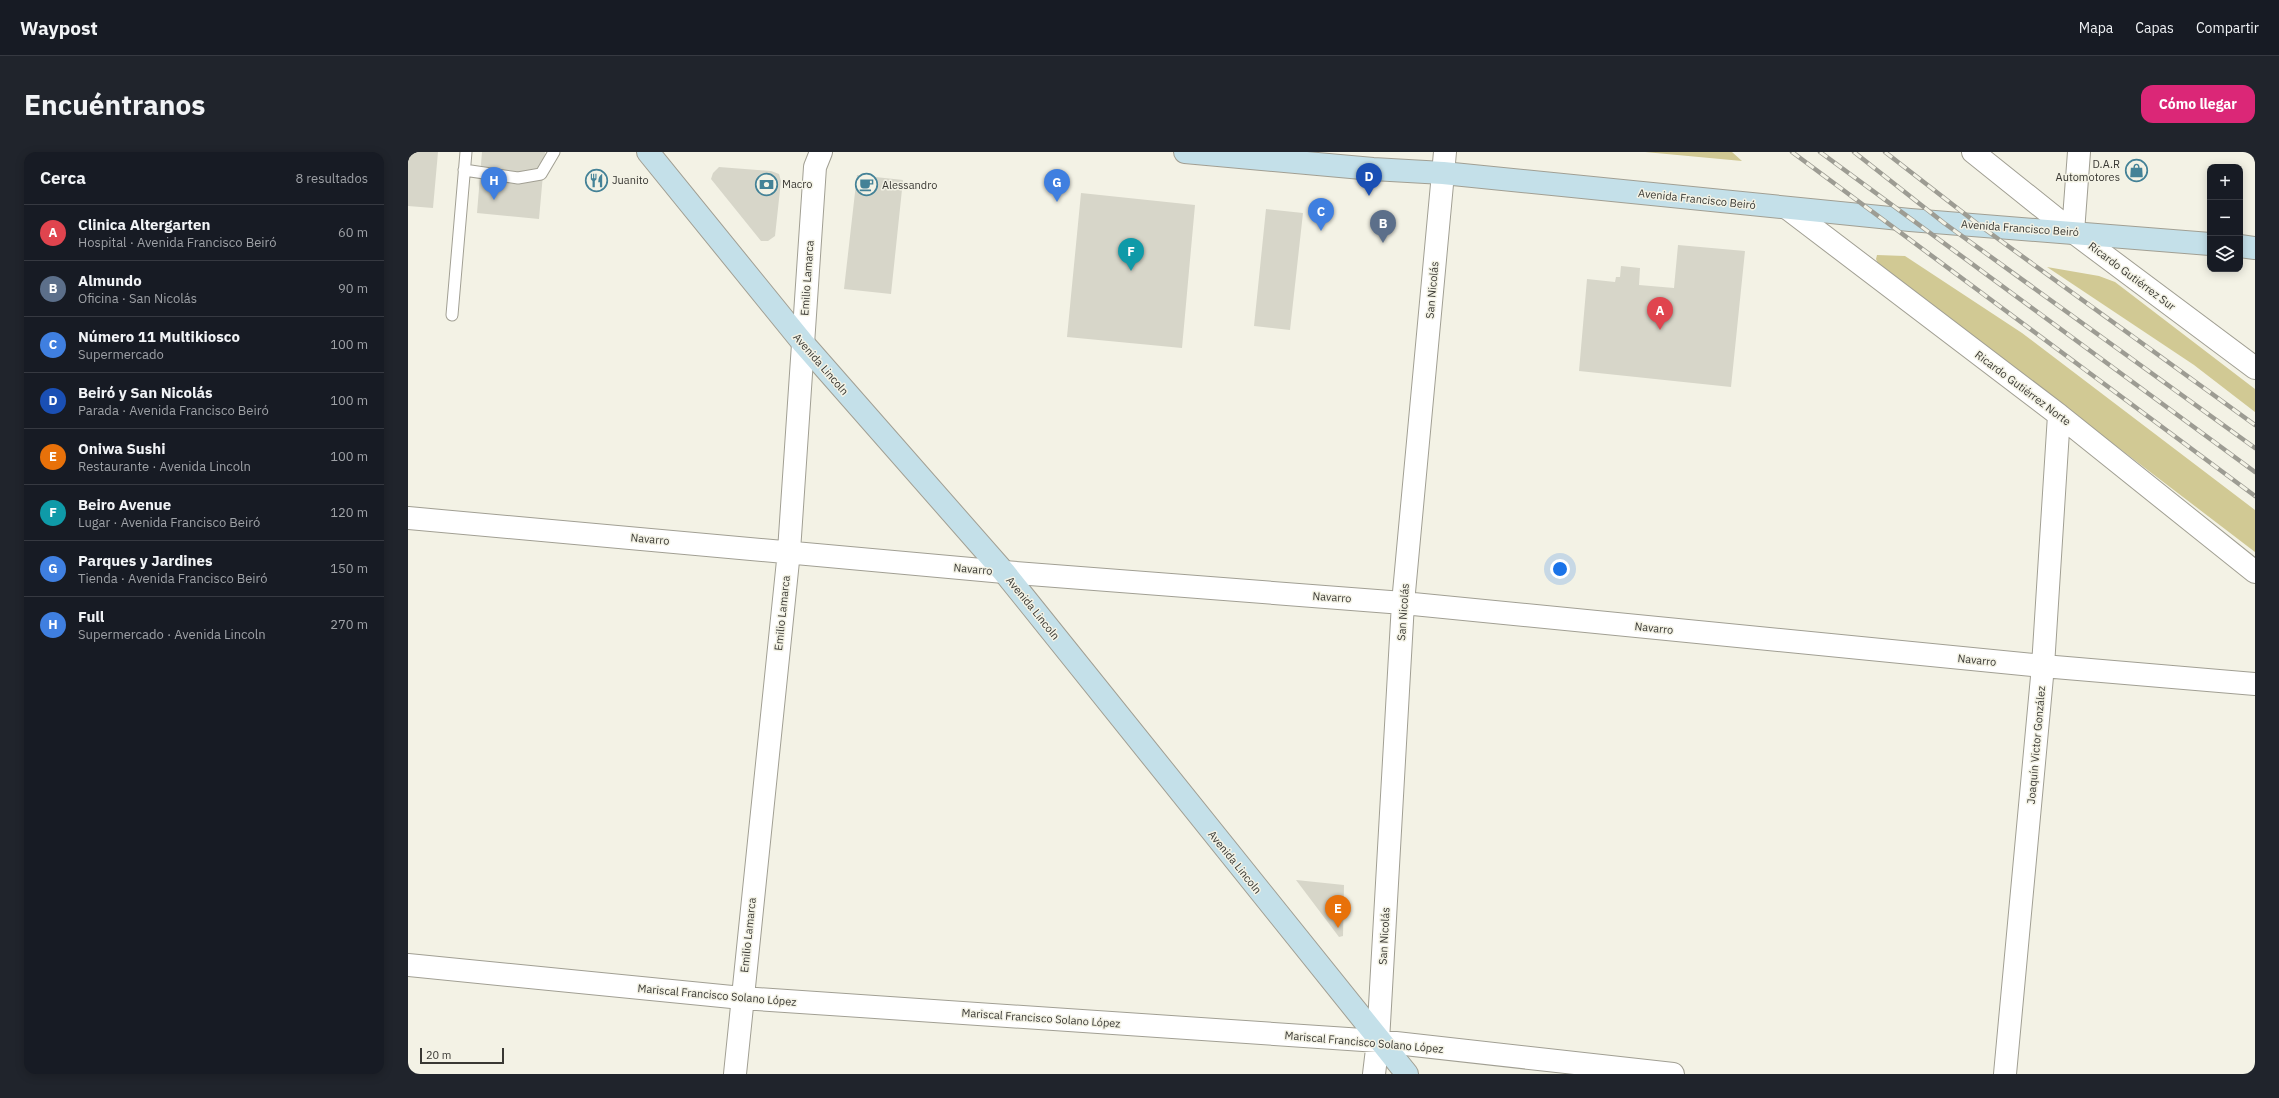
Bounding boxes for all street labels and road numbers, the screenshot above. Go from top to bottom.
street label: Avenida Francisco Beiró [1638,186,1756,212]
street label: Avenida Francisco Beiró [1961,217,2079,239]
street label: Ricardo Gutiérrez Sur [2086,239,2178,313]
street label: Emilio Lamarca [797,240,817,316]
street label: San Nicolás [1423,261,1441,319]
street label: Avenida Lincoln [790,330,852,398]
street label: Ricardo Gutiérrez Norte [1972,347,2074,429]
street label: Navarro [630,530,670,548]
street label: Navarro [953,560,993,578]
street label: Avenida Lincoln [1003,574,1063,642]
street label: Emilio Lamarca [771,575,793,651]
street label: San Nicolás [1394,583,1412,641]
street label: Navarro [1312,589,1352,605]
street label: Navarro [1634,619,1674,637]
street label: Navarro [1957,651,1997,669]
street label: Joaquín Victor González [2024,685,2048,805]
street label: Avenida Lincoln [1205,828,1265,896]
street label: Emilio Lamarca [737,897,759,973]
street label: San Nicolás [1376,907,1392,965]
street label: Mariscal Francisco Solano López [637,981,797,1009]
street label: Mariscal Francisco Solano López [961,1005,1121,1031]
street label: Mariscal Francisco Solano López [1284,1028,1444,1056]

